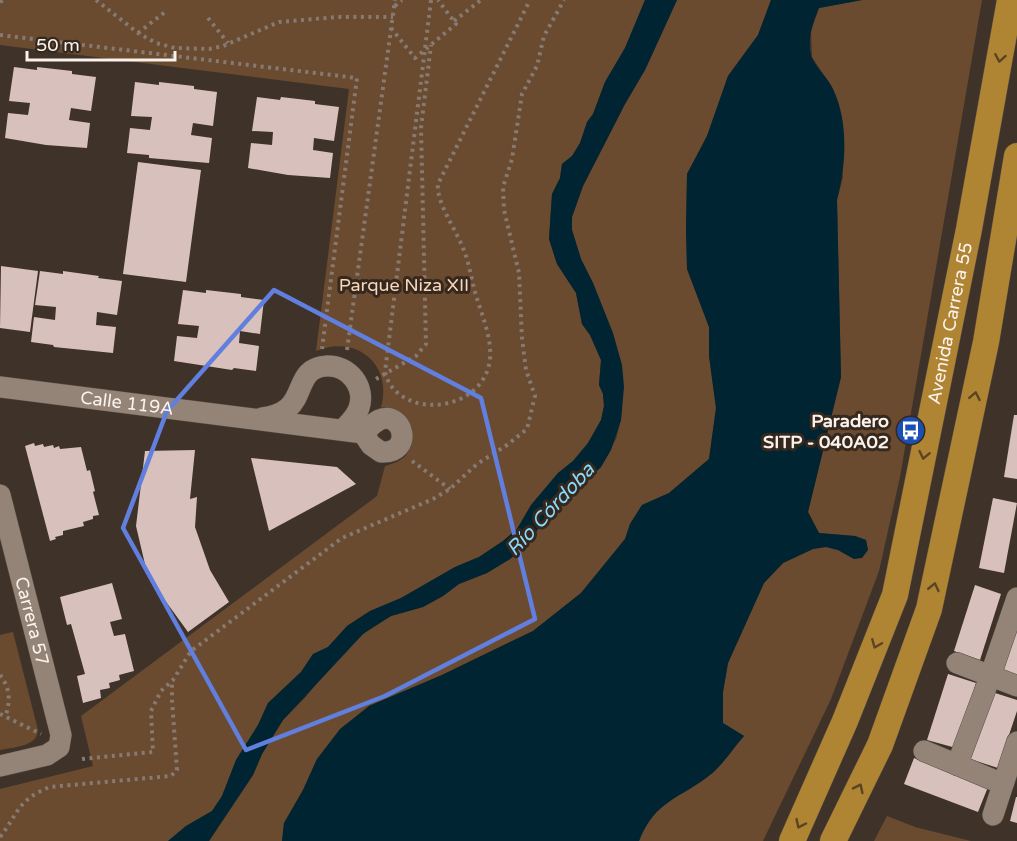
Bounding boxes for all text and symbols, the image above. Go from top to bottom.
scale bar [27,24,176,62]
text: 50 m [36,34,80,56]
one-way arrow [994,52,1007,62]
street label: Avenida Carrera 55 [923,240,977,406]
park label: Parque Niza XII [339,274,469,296]
street label: Calle 119A [79,386,175,420]
one-way arrow [968,391,981,401]
place label: Paradero SITP - 040A02 [763,410,889,453]
bus stop icon: Paradero SITP - 040A02 [894,415,926,447]
one-way arrow [918,450,931,460]
water label: Río Córdoba [502,458,600,561]
street label: Carrera 57 [10,574,54,668]
one-way arrow [927,582,940,592]
one-way arrow [871,638,883,649]
one-way arrow [851,784,863,795]
one-way arrow [796,817,808,828]

